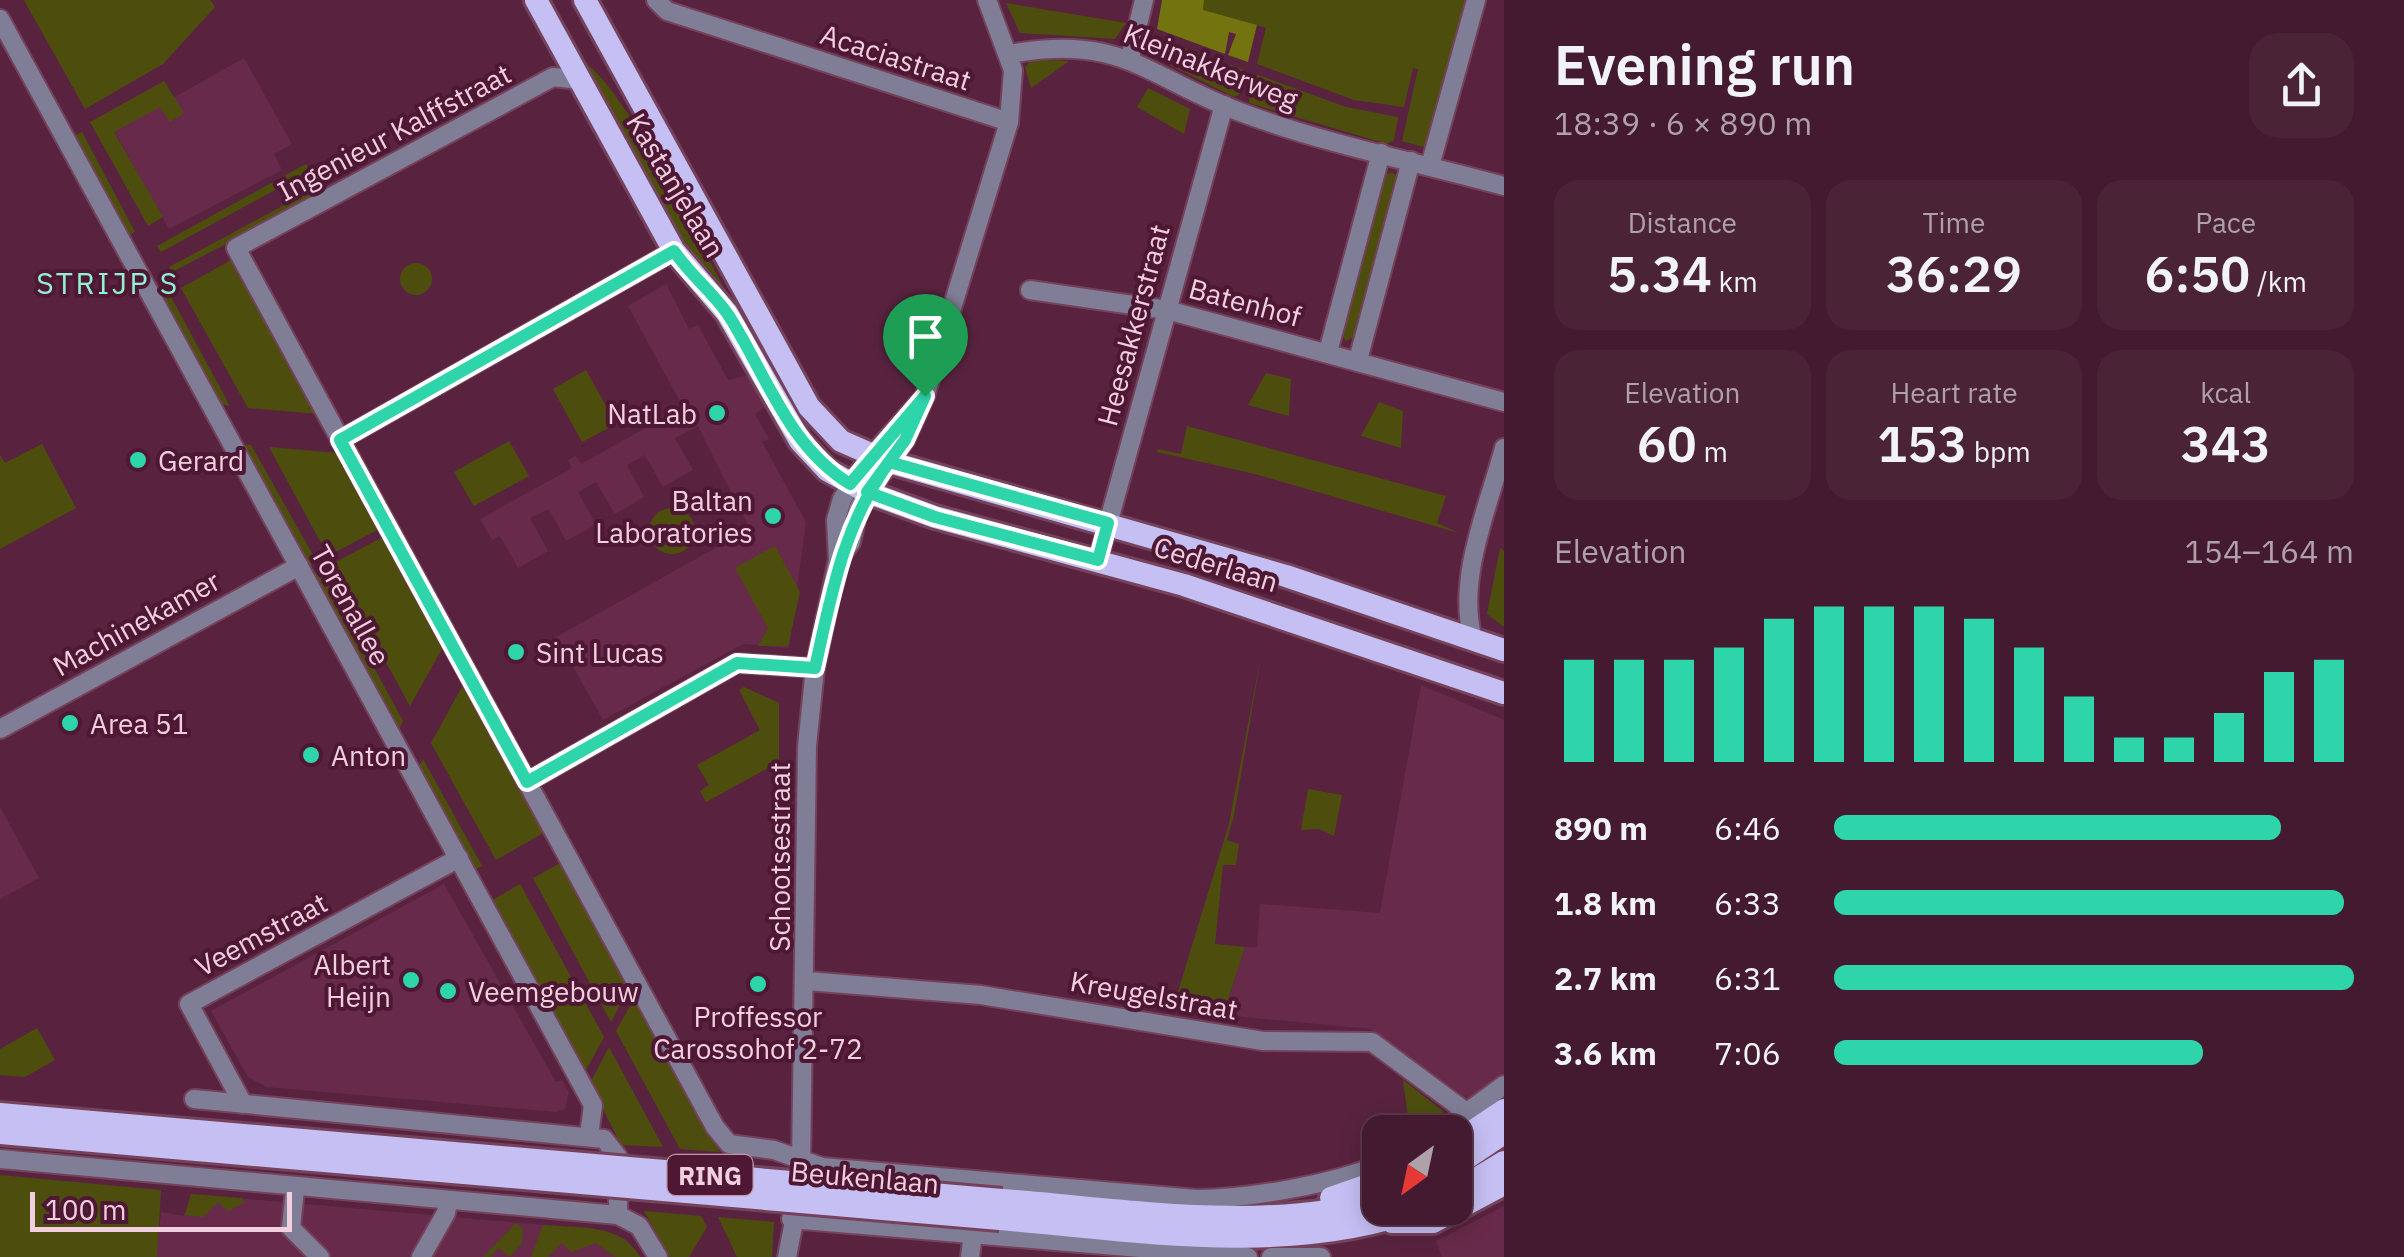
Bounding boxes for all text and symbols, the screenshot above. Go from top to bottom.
street label: Kleinakkerweg [1118,14,1304,118]
street label: Acaciastraat [816,15,976,99]
text: Evening run [1554,29,1855,100]
button: share [2249,33,2354,138]
street label: Ingenieur Kalffstraat [271,55,517,209]
text: 18:39 · 6 × 890 m [1554,102,1812,144]
street label: Kastanjelaan [618,106,734,264]
text: Distance [1628,204,1737,241]
text: Time [1923,204,1985,241]
text: Pace [2195,204,2256,241]
street label: Heesakkerstraat [1088,220,1178,430]
text: 5.34 [1607,241,1712,306]
text: 36:29 [1886,241,2022,306]
text: 6:50 [2144,241,2250,306]
district label: STRIJP S [36,263,180,302]
text: km [1712,263,1758,300]
text: /km [2250,263,2307,300]
street label: Batenhof [1185,269,1305,335]
pin [883,294,968,397]
icon: arrive [898,309,953,364]
text: Elevation [1624,374,1740,411]
text: Heart rate [1890,374,2018,411]
text: kcal [2200,374,2251,411]
place label: NatLab [607,395,697,432]
marker: NatLab [706,402,728,424]
text: 60 [1637,411,1697,476]
text: 153 [1877,411,1967,476]
text: 343 [2181,411,2271,476]
text: m [1697,433,1728,470]
text: bpm [1967,433,2031,470]
place label: Gerard [158,442,244,479]
marker: Gerard [127,449,149,471]
place label: Baltan Laboratories [595,482,753,551]
marker: Baltan Laboratories [762,505,784,527]
street label: Cederlaan [1149,528,1283,600]
text: Elevation [1554,530,1687,572]
text: 154–164 m [2184,530,2354,572]
street label: Torenallee [303,538,399,672]
street label: Machinekamer [46,562,226,684]
place label: Sint Lucas [536,634,664,671]
marker: Sint Lucas [505,641,527,663]
place label: Area 51 [90,705,189,742]
marker: Area 51 [59,712,81,734]
place label: Anton [331,737,406,774]
marker: Anton [300,744,322,766]
street label: Schootsestraat [761,762,798,952]
text: 890 m [1554,807,1648,849]
text: 6:46 [1714,807,1781,849]
text: 1.8 km [1554,882,1657,924]
text: 6:33 [1714,882,1781,924]
street label: Veemstraat [188,884,334,984]
place label: Albert Heijn [314,946,391,1015]
text: 2.7 km [1554,957,1657,999]
text: 6:31 [1714,957,1781,999]
street label: Kreugelstraat [1067,962,1241,1028]
marker: Albert Heijn [400,969,422,991]
place label: Veemgebouw [468,973,639,1010]
marker: Proffessor Carossohof 2-72 [747,973,769,995]
marker: Veemgebouw [437,980,459,1002]
place label: Proffessor Carossohof 2-72 [653,998,863,1067]
text: 3.6 km [1554,1032,1657,1074]
text: 7:06 [1714,1032,1781,1074]
north arrow [1362,1115,1472,1225]
map controls [1362,1115,1472,1225]
street label: Beukenlaan [789,1152,941,1202]
road number: RING [668,1155,752,1195]
scale bar [30,1187,292,1232]
text: 100 m [45,1191,126,1228]

